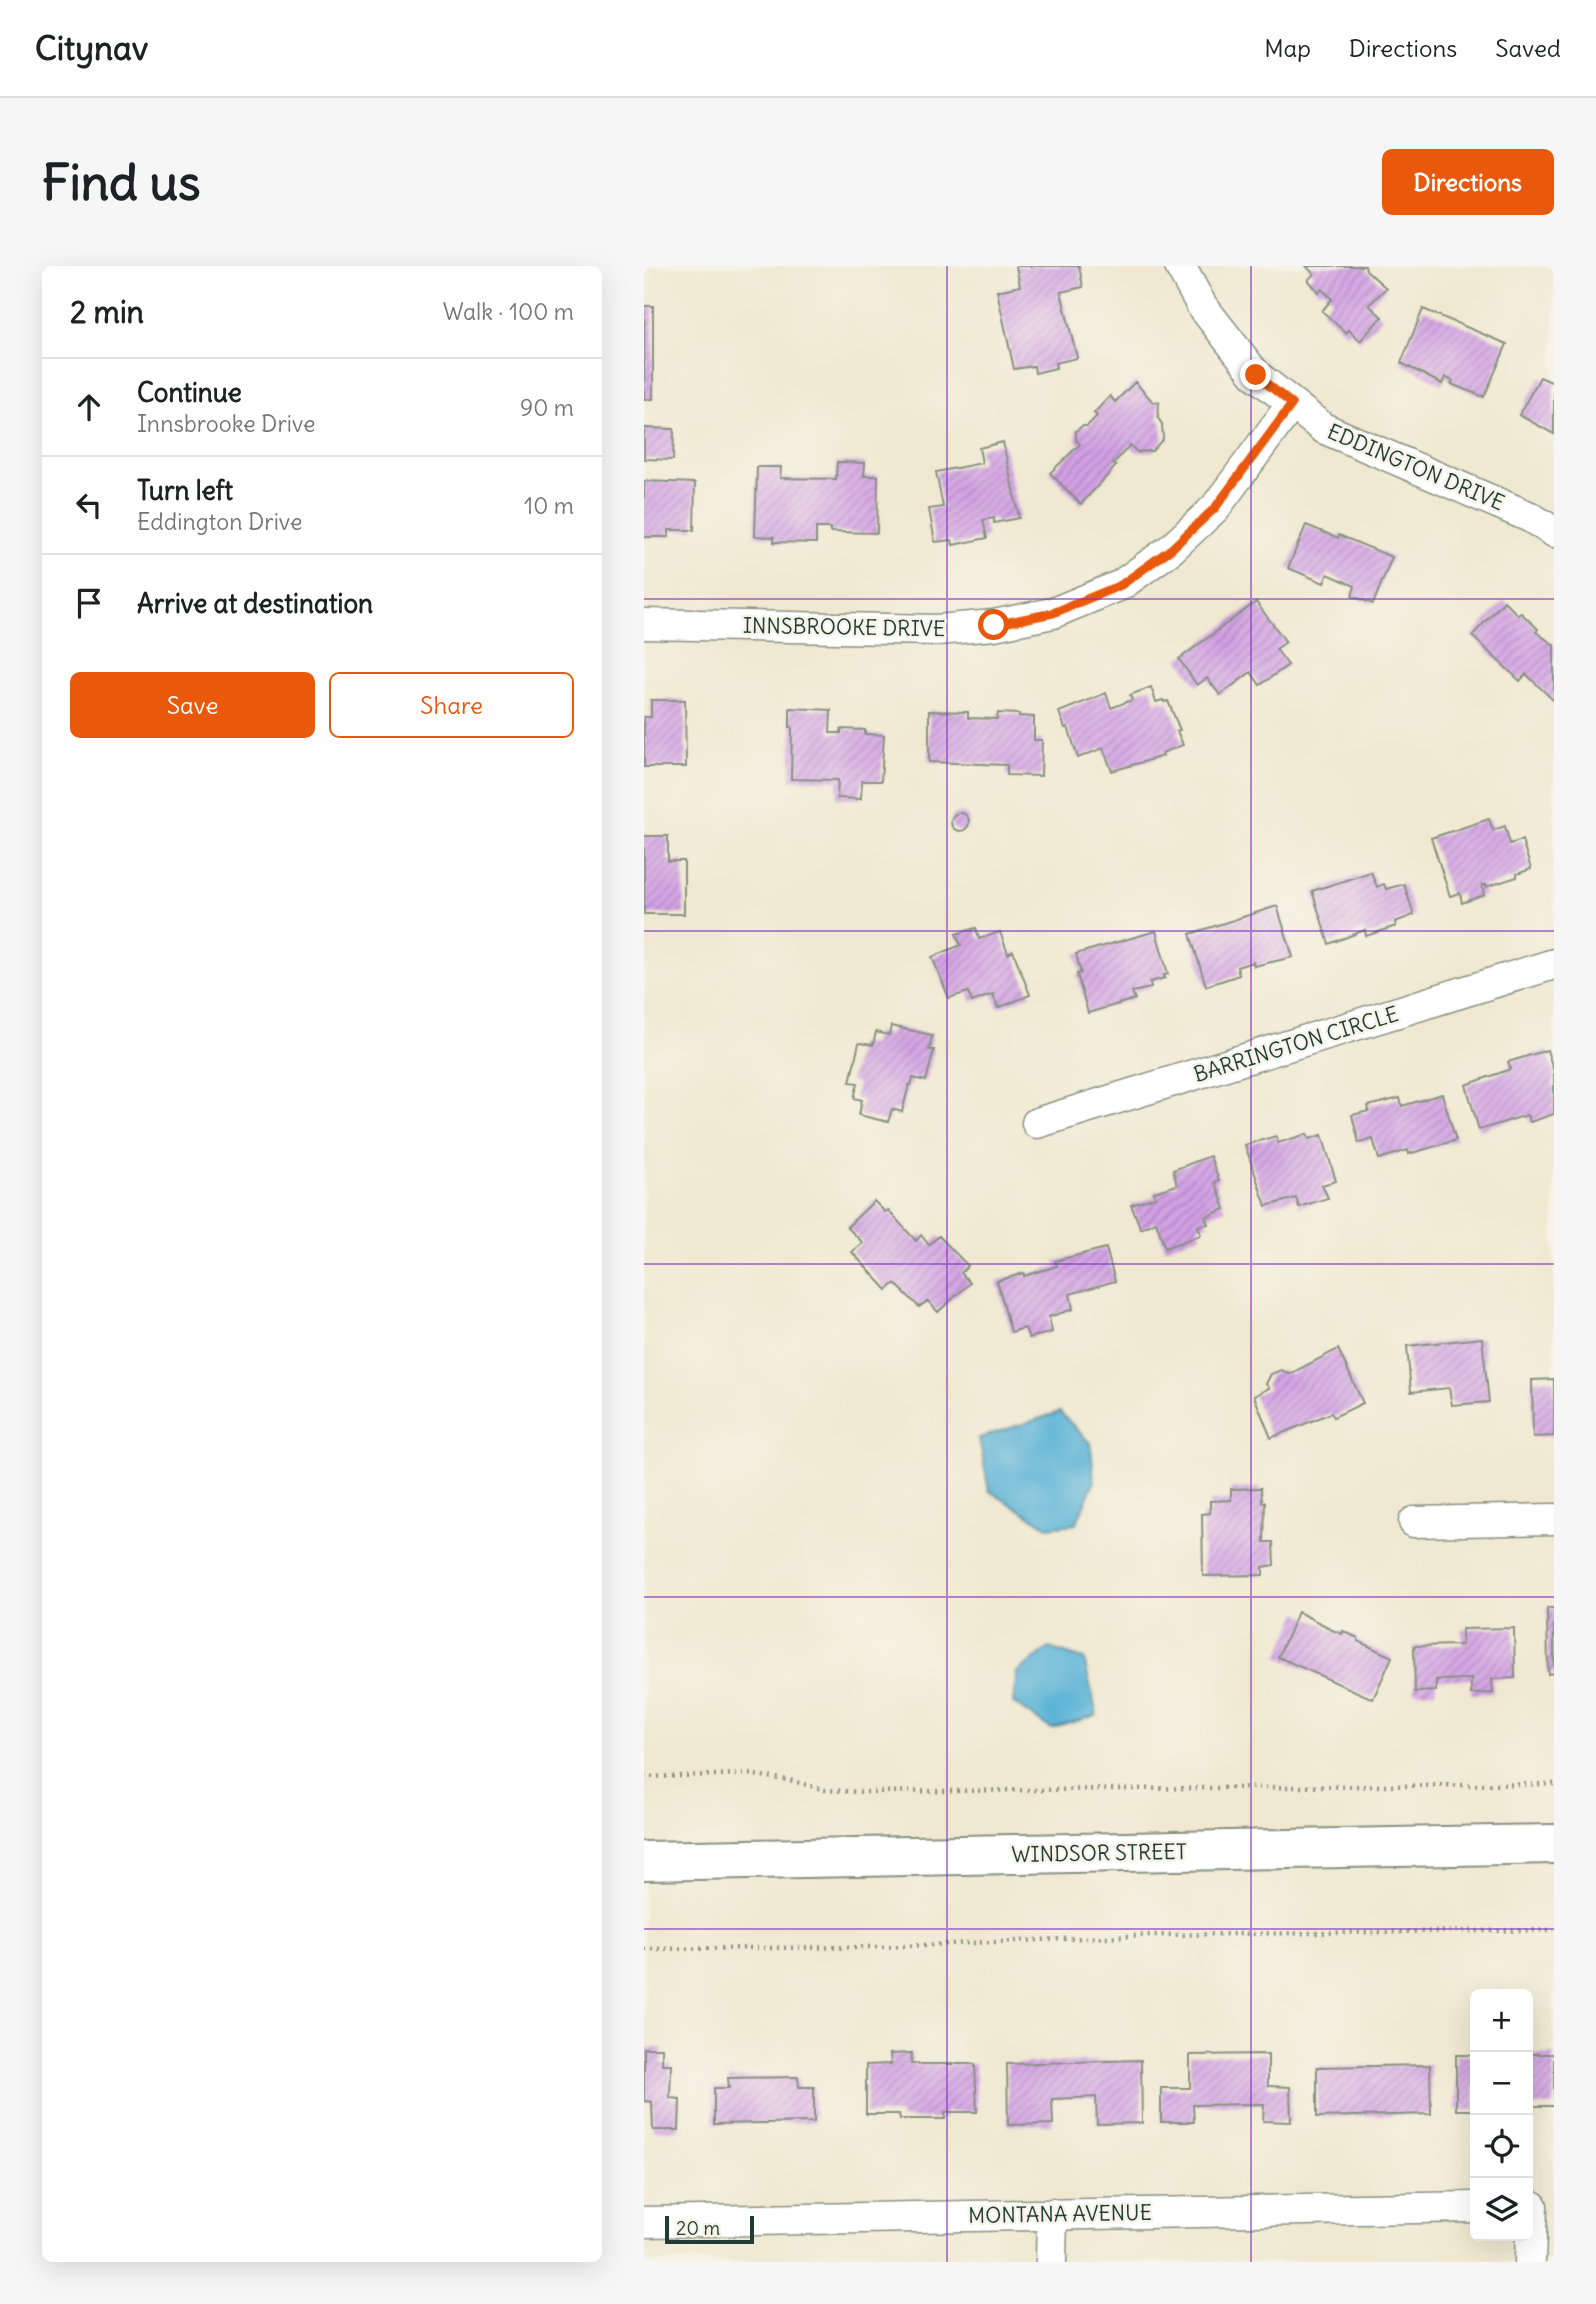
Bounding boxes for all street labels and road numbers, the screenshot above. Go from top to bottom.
street label: EDDINGTON DRIVE [1323,418,1509,516]
street label: INNSBROOKE DRIVE [743,612,945,642]
street label: BARRINGTON CIRCLE [1190,1000,1402,1088]
street label: WINDSOR STREET [1011,1838,1187,1868]
street label: MONTANA AVENUE [968,2199,1152,2229]

